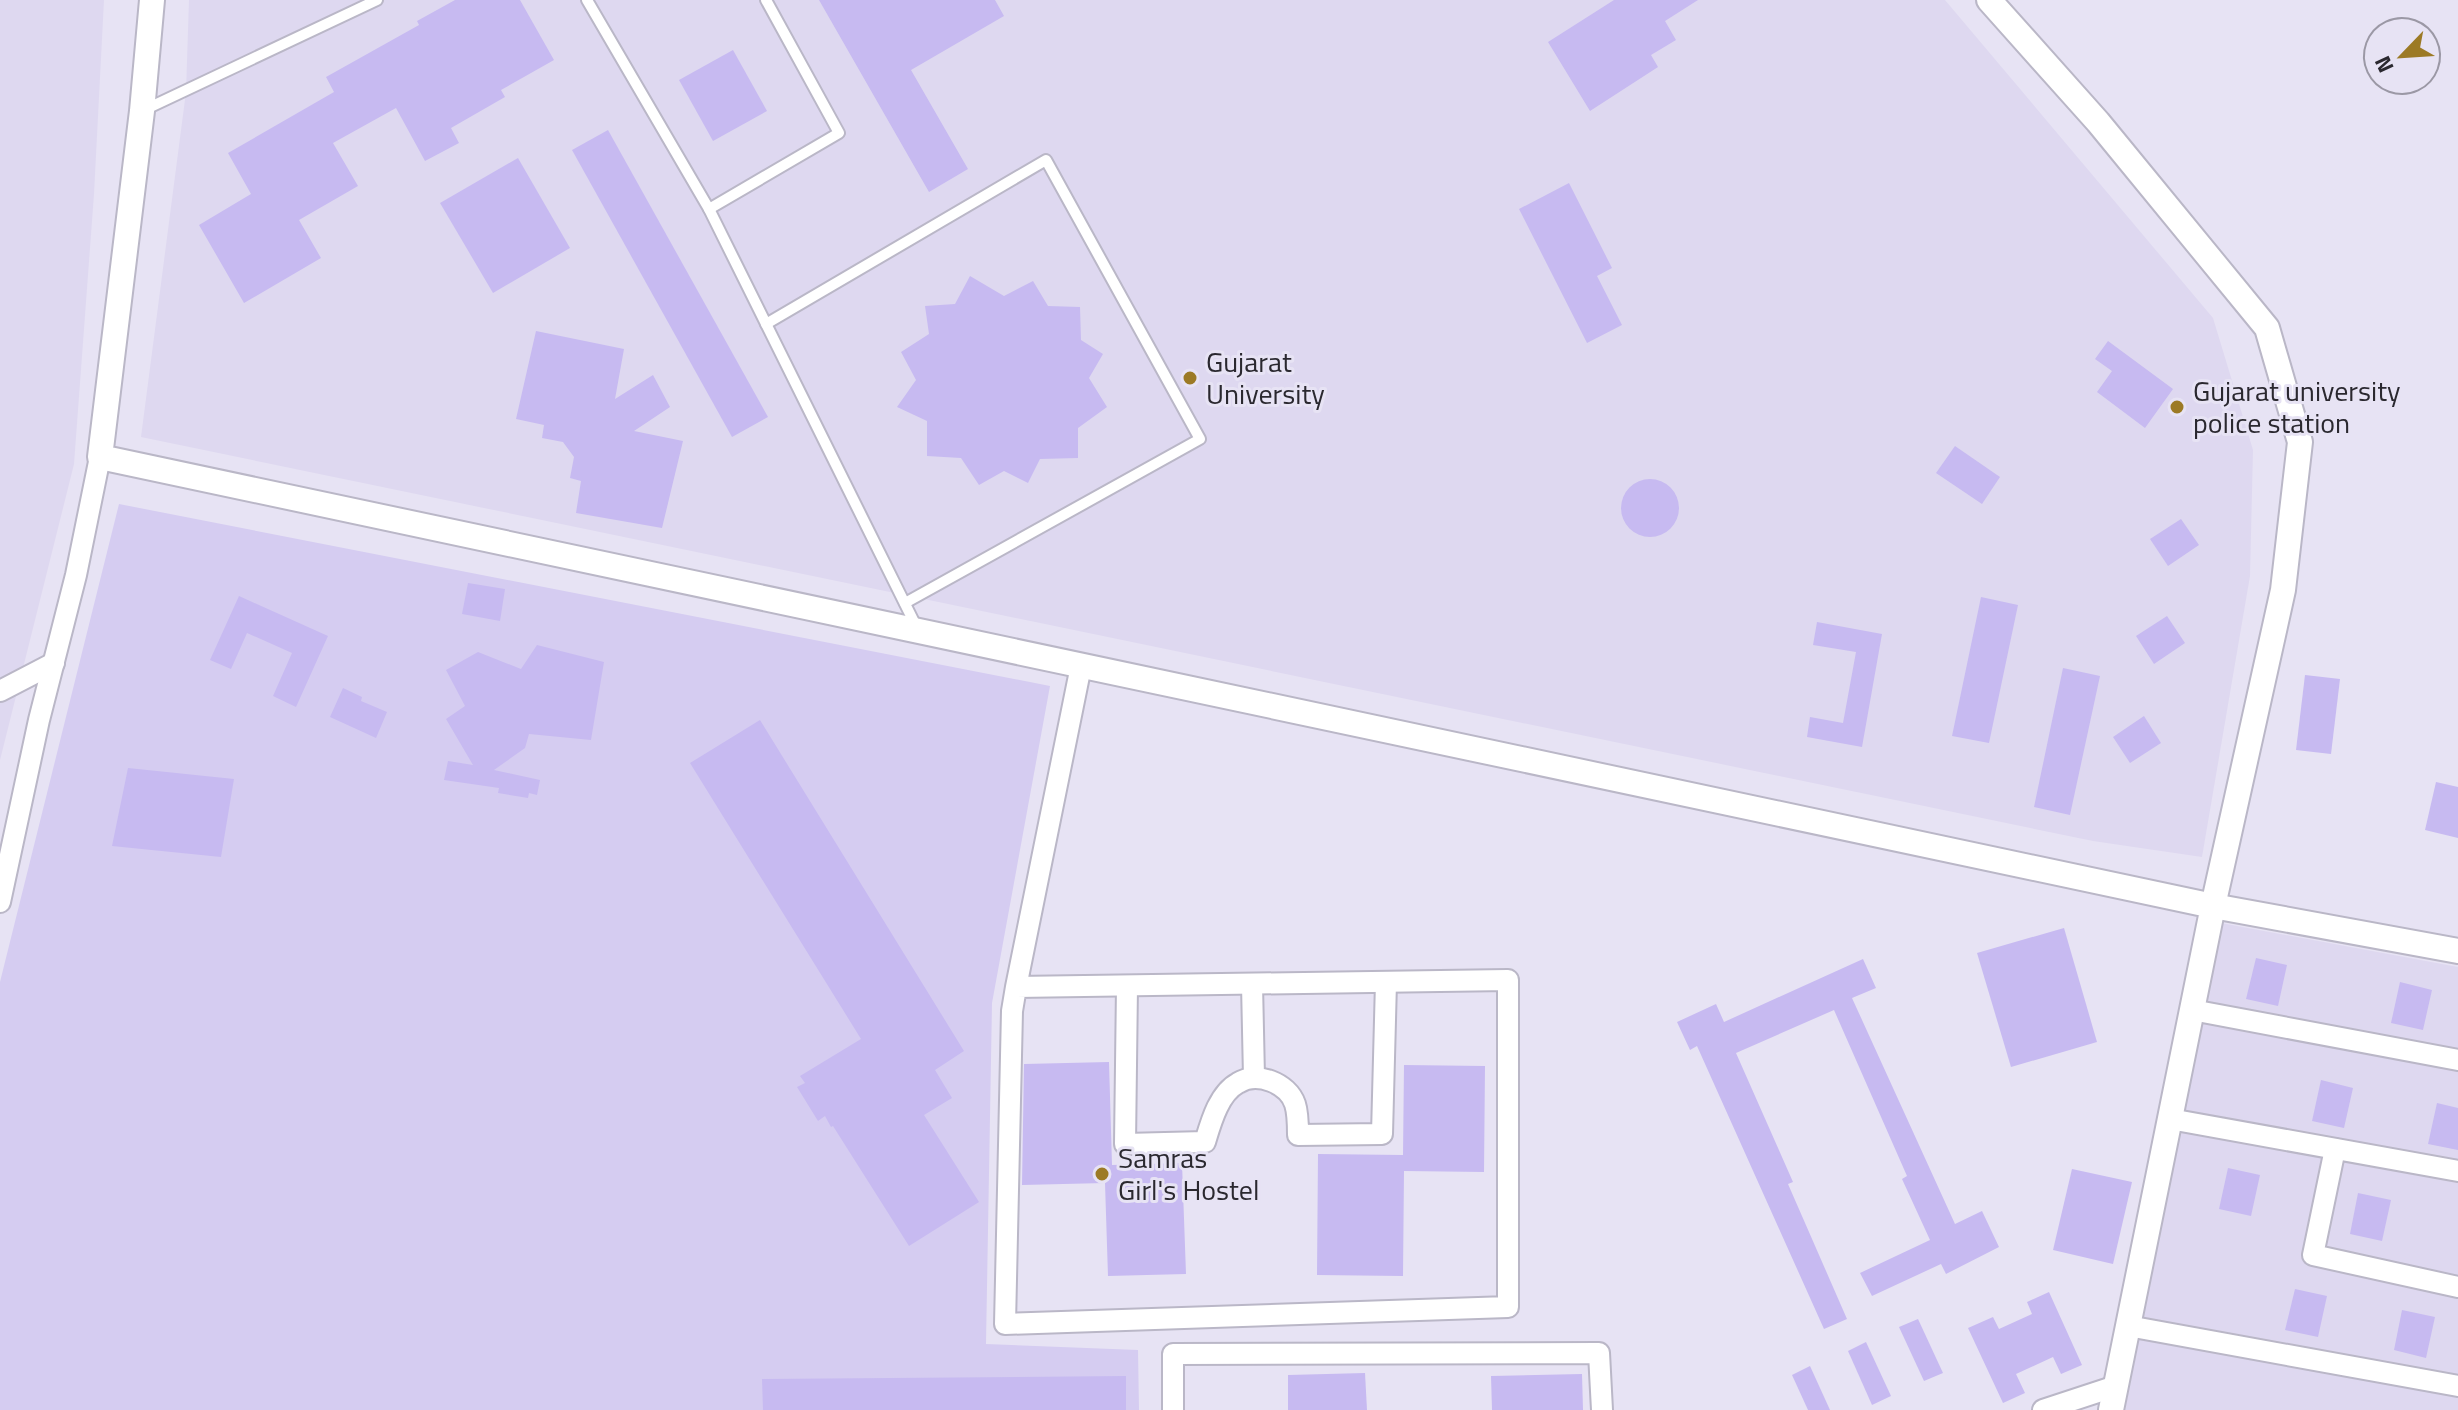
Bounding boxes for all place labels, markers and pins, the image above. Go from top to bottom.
place label: Gujarat University [1206,340,1325,415]
marker: Gujarat University [1181,369,1199,387]
place label: Gujarat university police station [2193,369,2401,444]
marker: Gujarat university police station [2168,398,2186,416]
place label: Samras Girl's Hostel [1118,1136,1259,1211]
marker: Samras Girl's Hostel [1093,1165,1111,1183]

